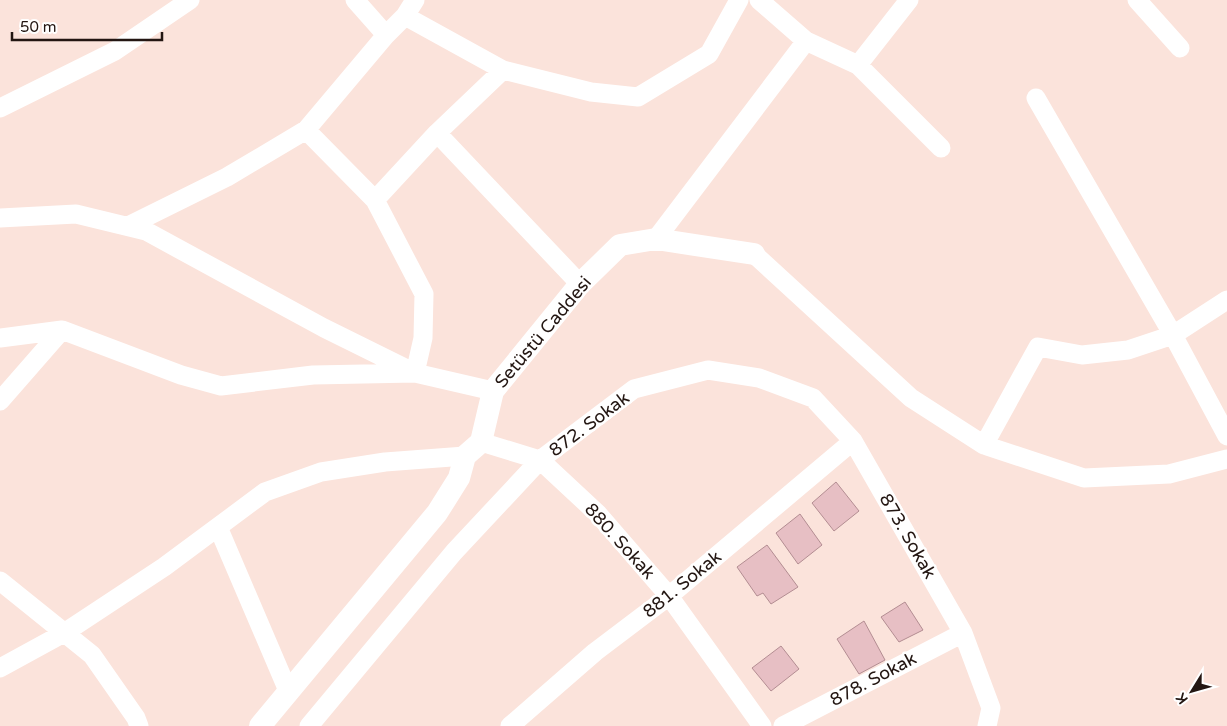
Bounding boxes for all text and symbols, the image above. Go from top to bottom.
scale bar [12,10,162,42]
text: 50 m [20,18,57,36]
street label: Setüstü Caddesi [490,272,596,392]
street label: 872. Sokak [544,387,634,461]
street label: 873. Sokak [875,489,941,583]
street label: 880. Sokak [580,498,660,584]
street label: 881. Sokak [638,545,726,622]
street label: 878. Sokak [826,647,920,711]
north arrow [1167,666,1217,716]
text: K [1172,689,1192,707]

